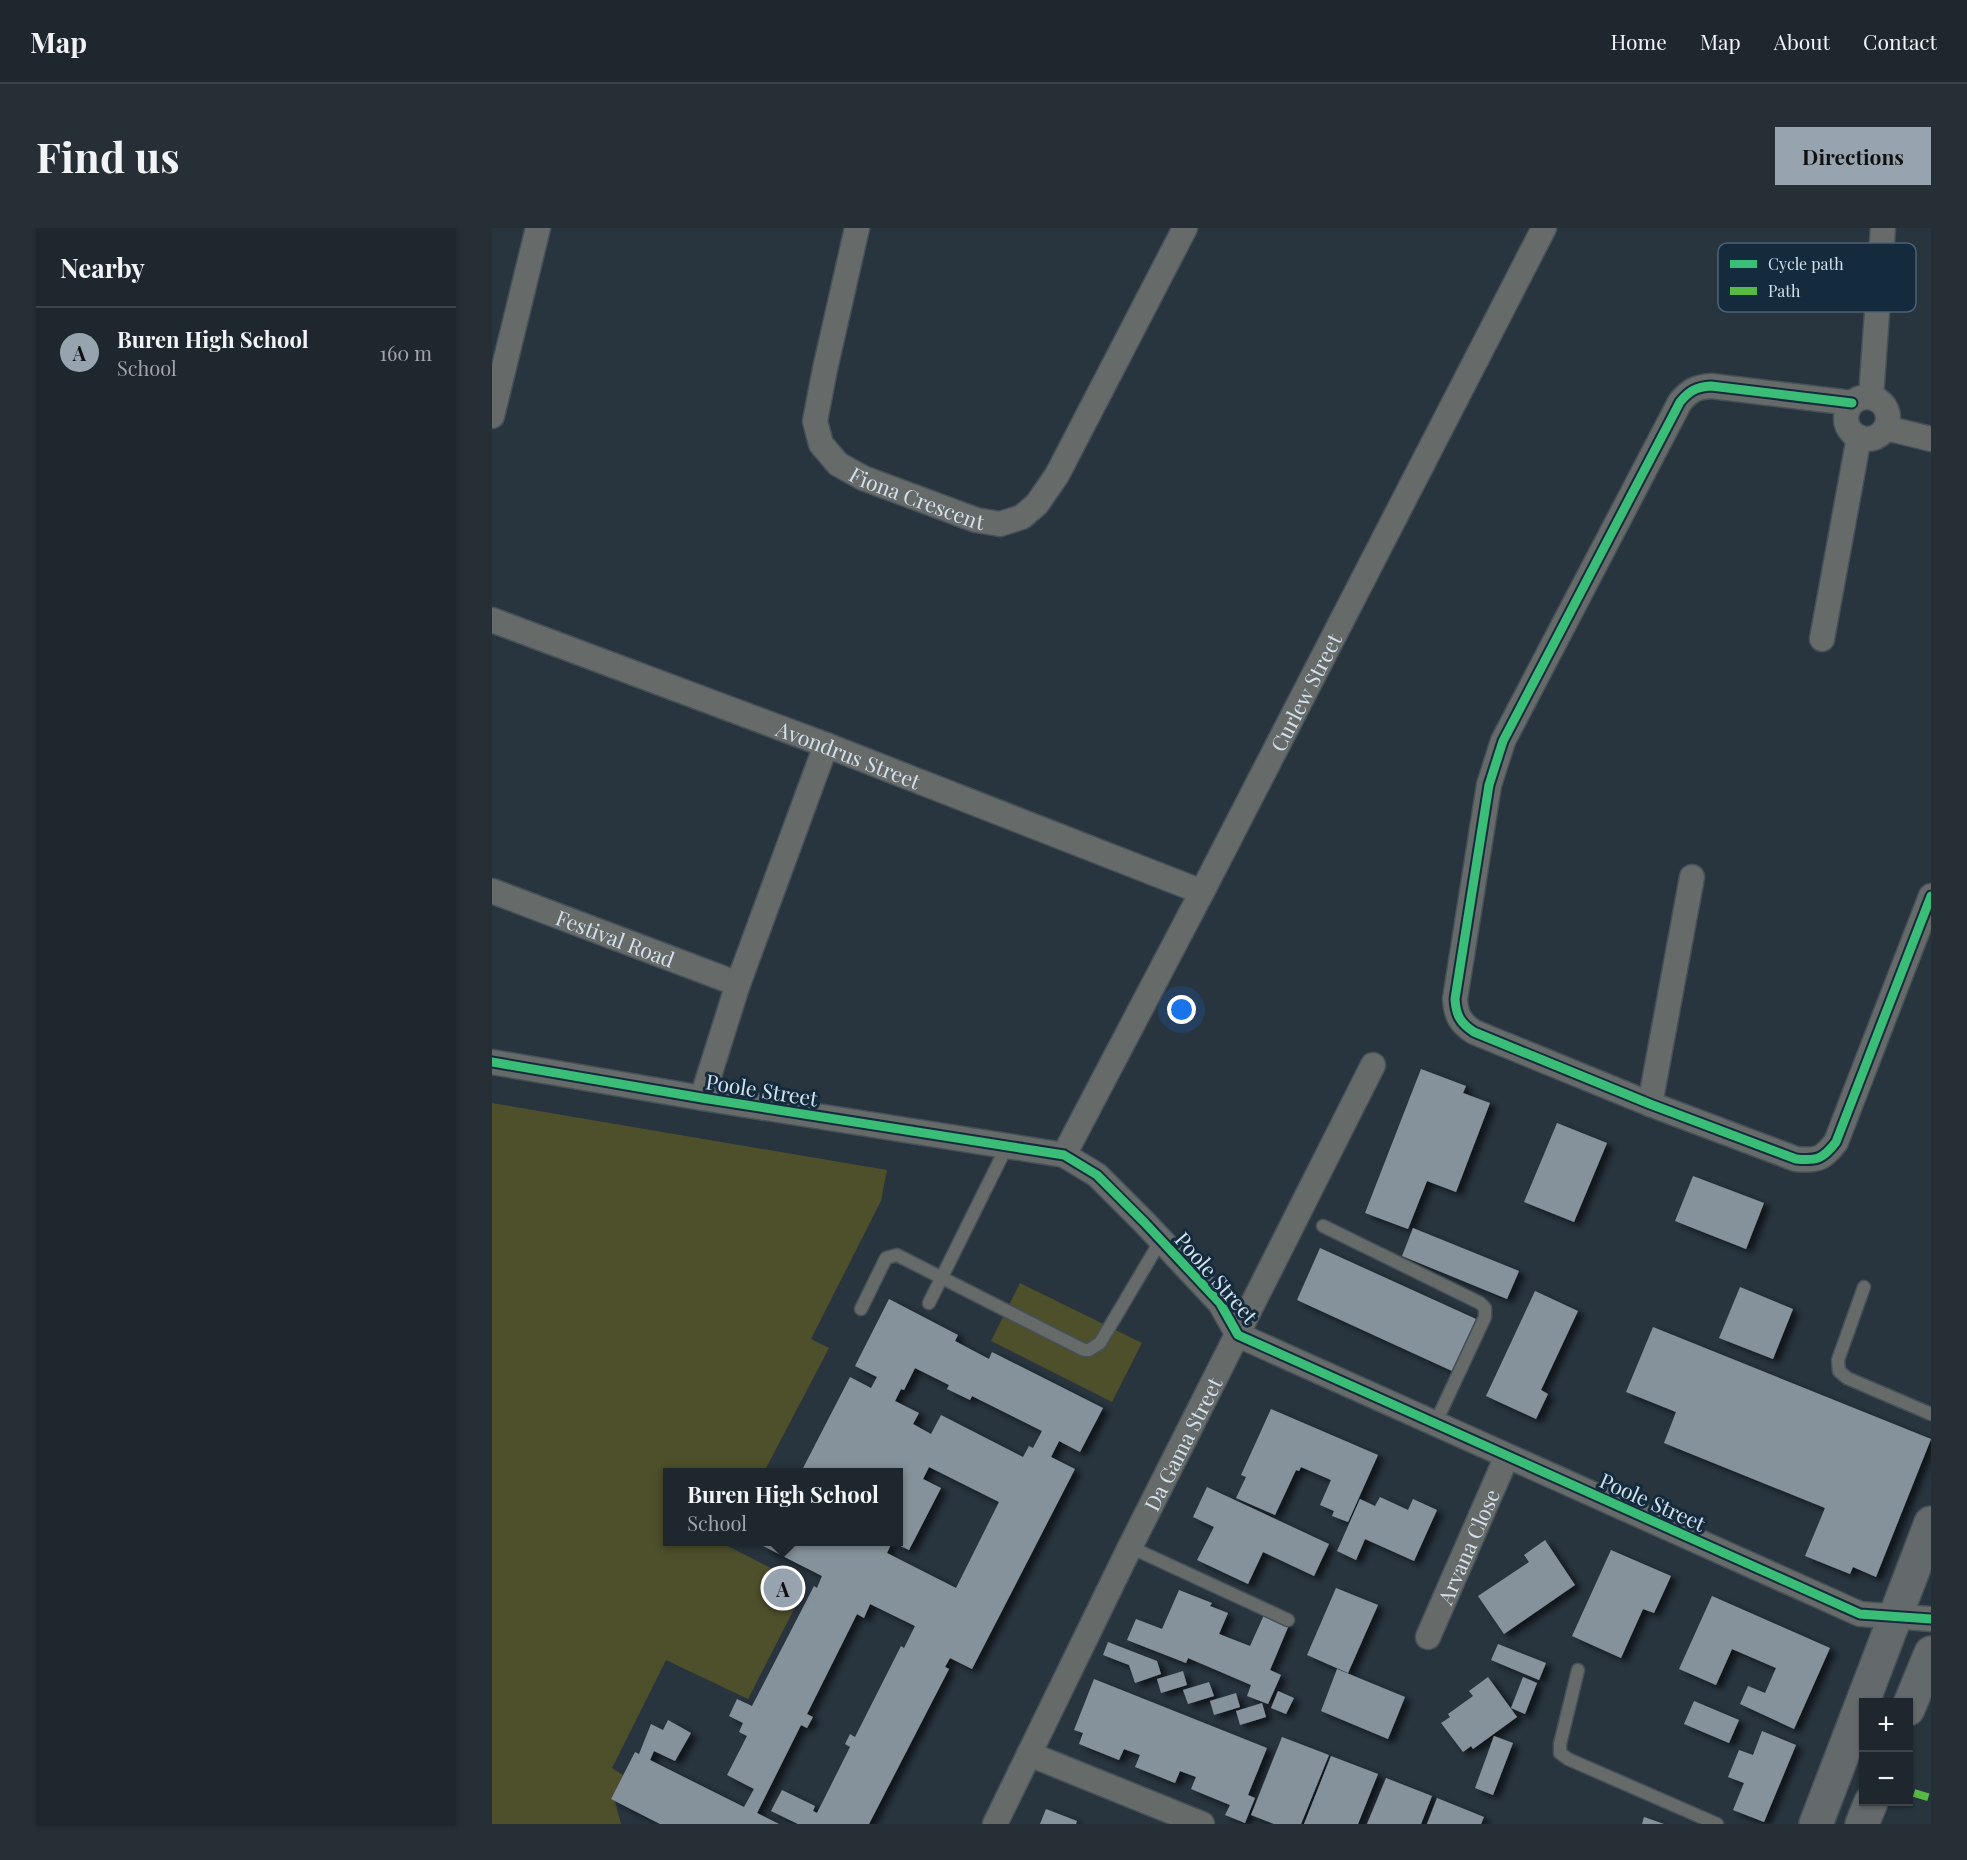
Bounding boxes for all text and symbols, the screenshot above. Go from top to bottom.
text: Map [30,23,87,60]
text: Home [1611,27,1667,55]
text: Map [1700,27,1741,55]
text: About [1774,27,1830,55]
text: Contact [1863,27,1937,55]
button: Directions [1775,127,1931,185]
text: Find us [36,128,180,184]
legend [1718,243,1916,312]
text: Nearby [60,250,145,285]
text: Cycle path [1768,253,1844,274]
text: Path [1768,280,1801,301]
text: Buren High School [117,324,309,354]
text: A [73,339,86,366]
text: 160 m [380,339,432,366]
text: School [117,354,177,381]
street label: Fiona Crescent [845,459,987,535]
street label: Curlew Street [1263,628,1347,756]
street label: Avondrus Street [772,713,925,795]
street label: Festival Road [552,903,679,973]
your location [1167,995,1196,1024]
street label: Poole Street [704,1066,820,1112]
street label: Poole Street [1169,1225,1265,1329]
street label: Da Gama Street [1137,1371,1228,1515]
street label: Poole Street [1596,1465,1711,1537]
popup [663,1468,903,1546]
text: Buren High School [687,1479,879,1509]
street label: Arvana Close [1430,1484,1505,1609]
text: School [687,1509,747,1536]
pin: A [764,1566,802,1610]
map controls [1859,1698,1913,1806]
button: + [1859,1698,1913,1752]
button: − [1859,1752,1913,1806]

